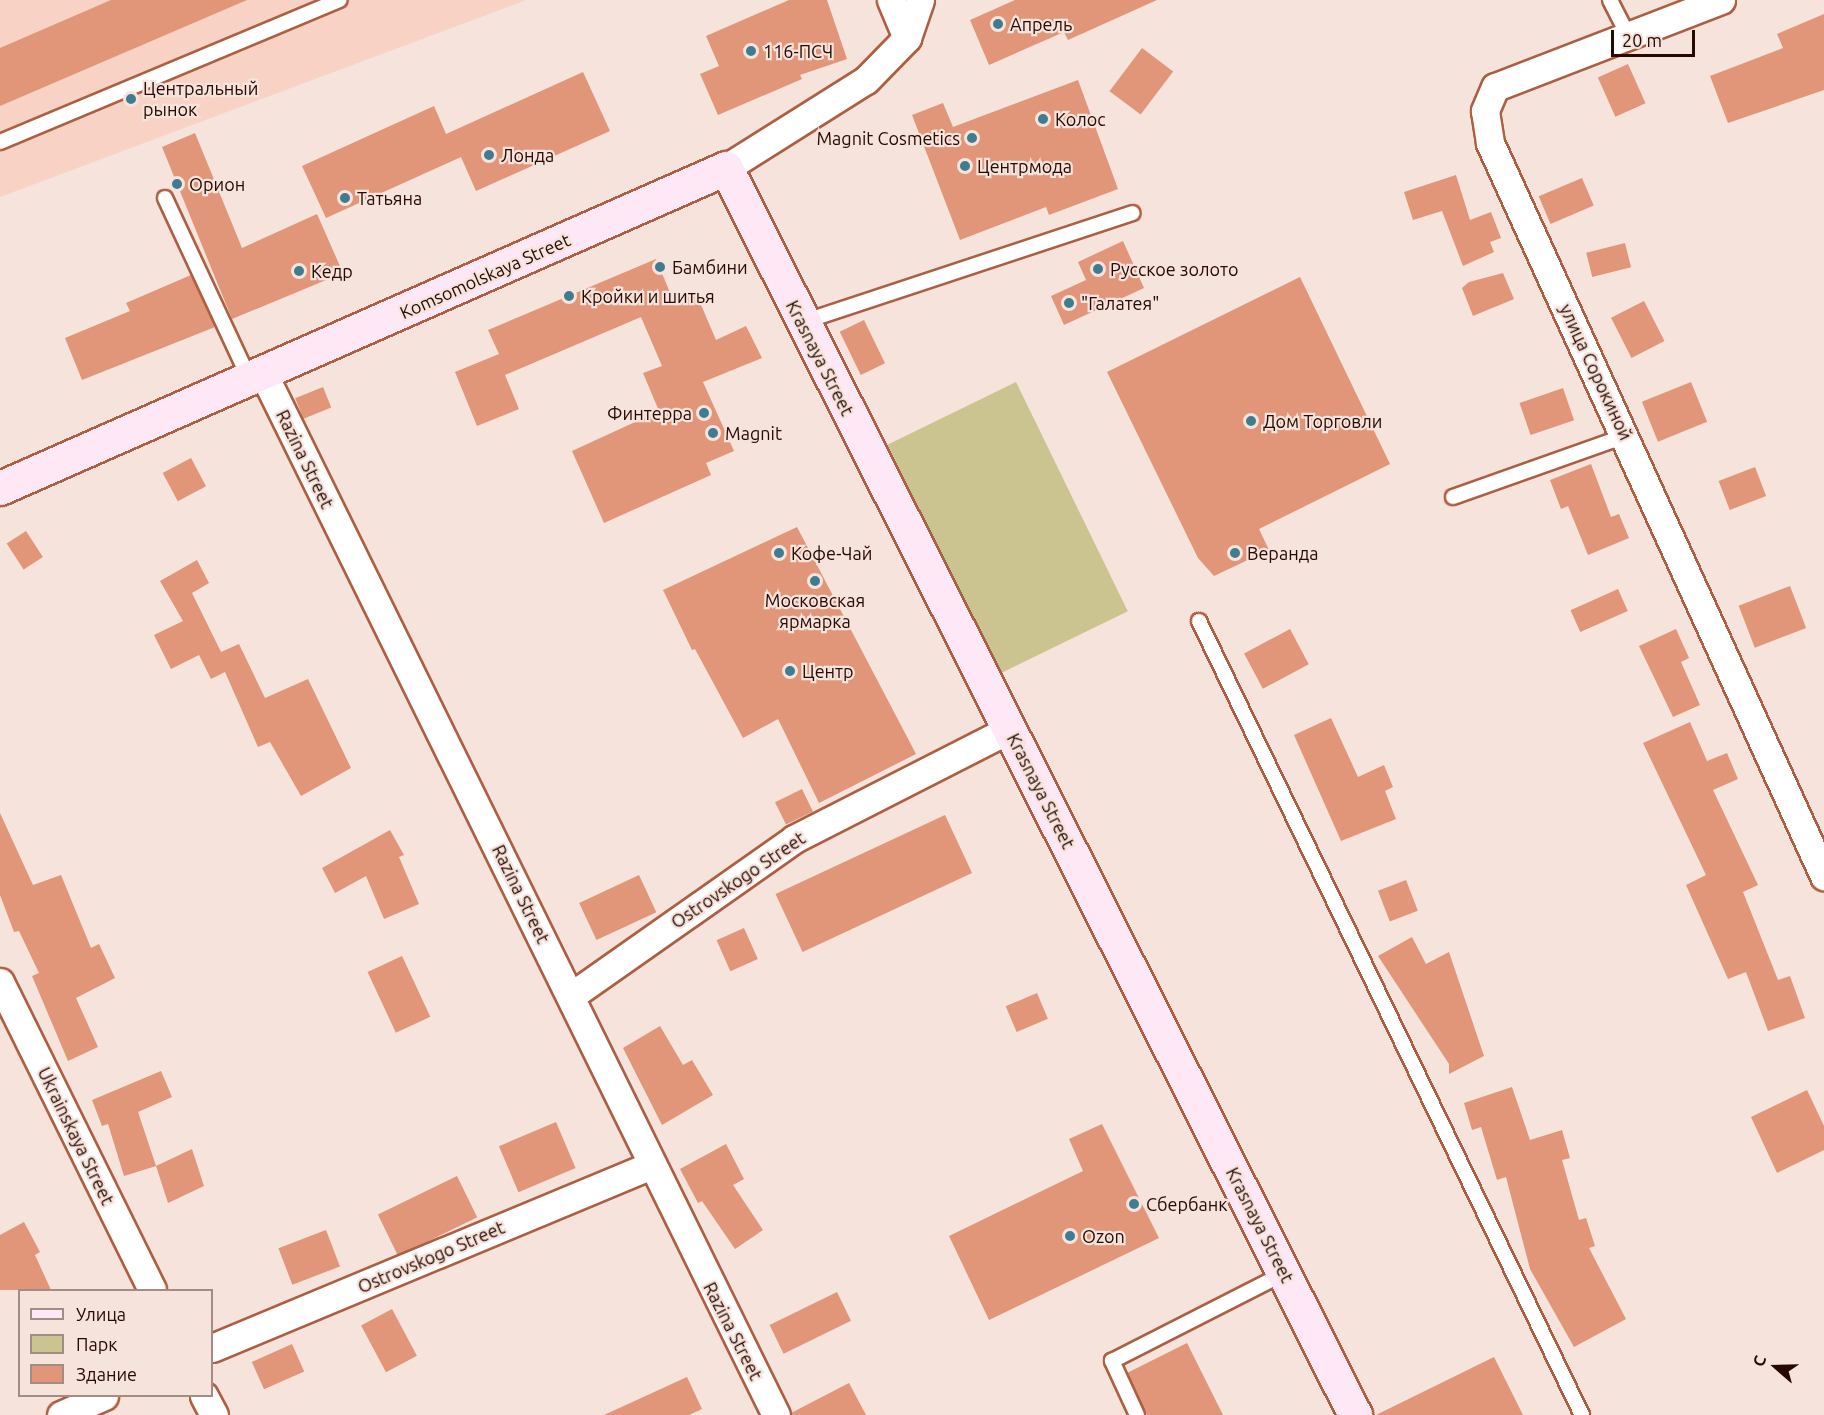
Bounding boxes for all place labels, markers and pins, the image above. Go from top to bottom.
place label: Апрель [1010,13,1072,35]
marker: Апрель [991,17,1005,31]
place label: 116-ПСЧ [763,40,833,62]
marker: 116-ПСЧ [744,44,758,58]
place label: Центральный рынок [143,78,258,121]
marker: Центральный рынок [124,92,138,106]
place label: Колос [1055,108,1106,130]
marker: Колос [1036,112,1050,126]
place label: Magnit Cosmetics [816,127,960,149]
marker: Magnit Cosmetics [965,131,979,145]
place label: Лонда [501,144,554,166]
marker: Лонда [482,148,496,162]
place label: Центрмода [977,155,1072,177]
marker: Центрмода [958,159,972,173]
place label: Орион [189,173,245,195]
marker: Орион [170,177,184,191]
place label: Татьяна [357,187,422,209]
marker: Татьяна [338,191,352,205]
place label: Бамбини [672,256,748,278]
place label: Русское золото [1110,258,1239,280]
place label: Кедр [311,260,353,282]
marker: Бамбини [653,260,667,274]
marker: Русское золото [1091,262,1105,276]
marker: Кедр [292,264,306,278]
place label: Кройки и шитья [581,285,715,307]
marker: Кройки и шитья [562,289,576,303]
place label: "Галатея" [1081,292,1159,314]
marker: "Галатея" [1062,296,1076,310]
place label: Финтерра [607,402,692,424]
marker: Финтерра [697,406,711,420]
place label: Дом Торговли [1263,410,1382,432]
marker: Дом Торговли [1244,414,1258,428]
place label: Magnit [725,422,782,444]
marker: Magnit [706,426,720,440]
place label: Кофе-Чай [791,542,872,564]
place label: Веранда [1247,542,1318,564]
marker: Кофе-Чай [772,546,786,560]
marker: Веранда [1228,546,1242,560]
marker: Московская ярмарка [808,574,822,588]
place label: Московская ярмарка [765,590,865,632]
place label: Центр [802,660,854,682]
marker: Центр [783,664,797,678]
place label: Сбербанк [1146,1193,1228,1215]
marker: Сбербанк [1127,1197,1141,1211]
place label: Ozon [1082,1225,1125,1247]
marker: Ozon [1063,1229,1077,1243]

